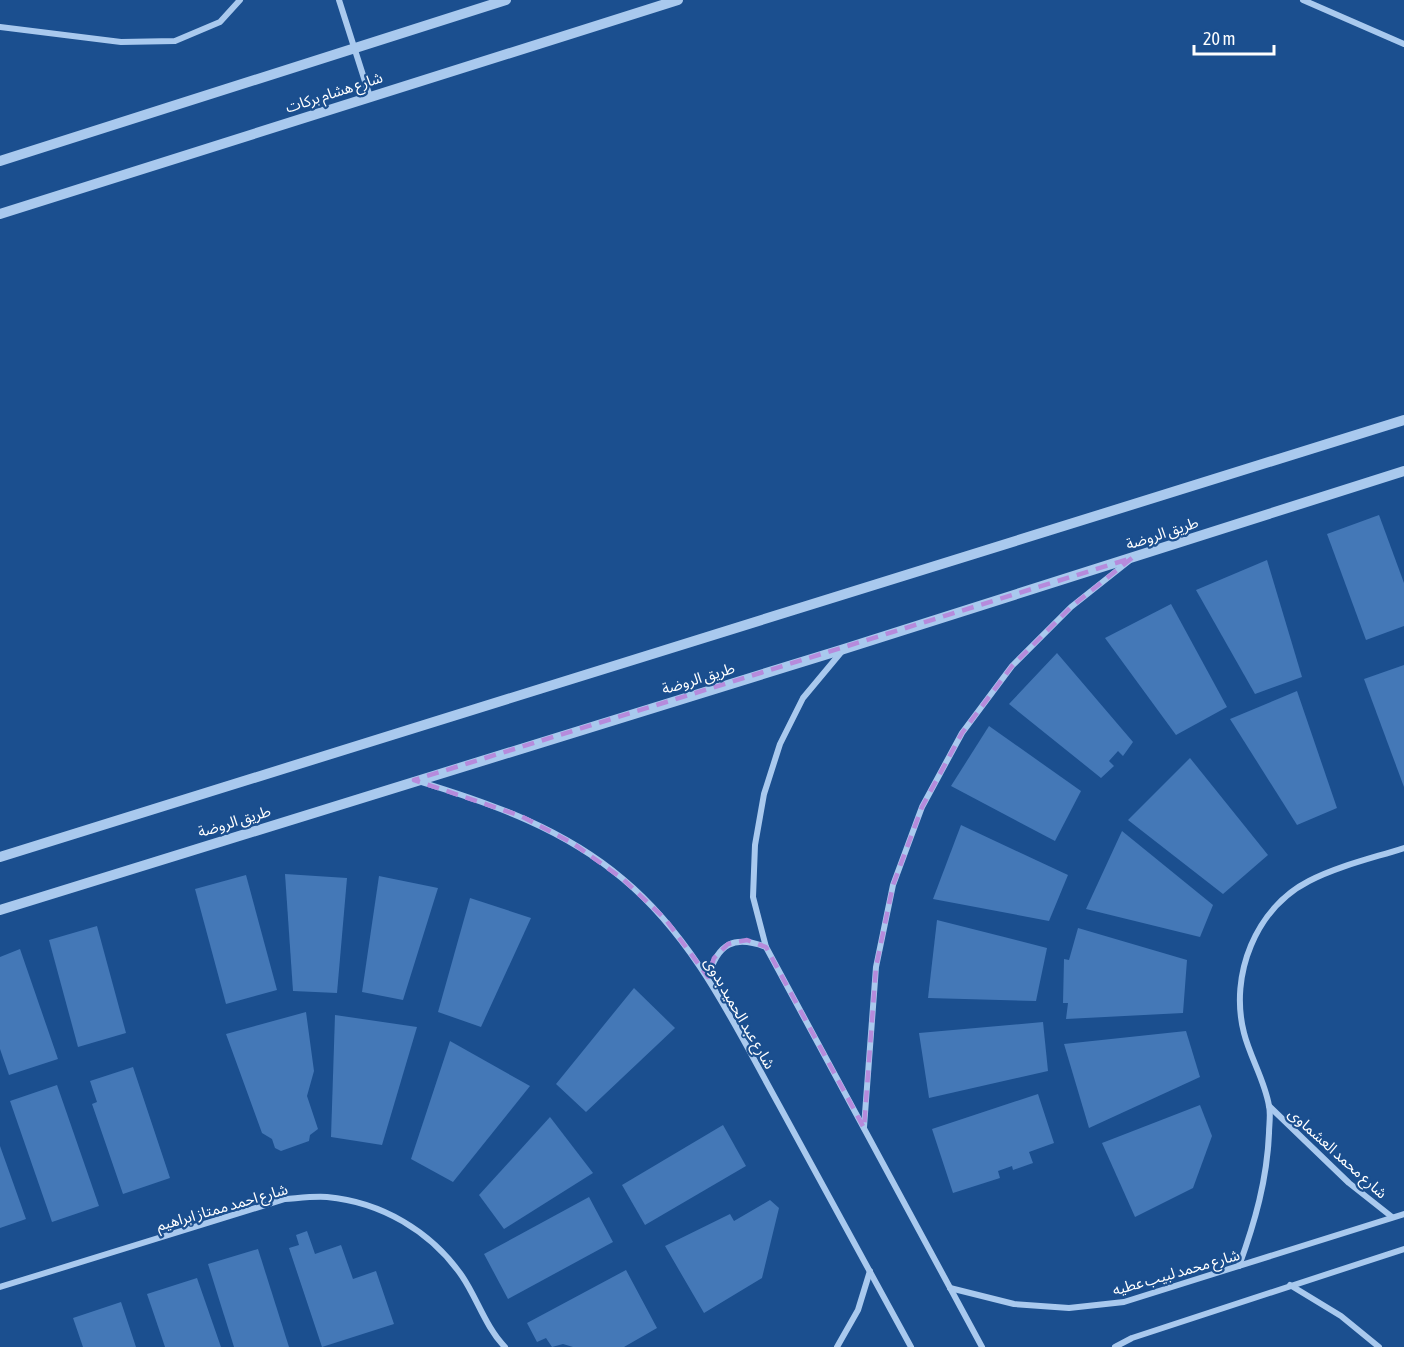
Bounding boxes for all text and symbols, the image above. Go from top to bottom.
scale bar [1194,18,1274,56]
text: 20 m [1203,28,1235,49]
street label: شارع هشام بركات [283,68,386,120]
street label: طريق الروضة [1124,513,1201,555]
street label: طريق الروضة [660,659,737,699]
street label: طريق الروضة [196,802,273,842]
street label: شارع عبد الحميد بدوى [698,954,779,1074]
street label: شارع محمد العشماوى [1283,1104,1391,1205]
street label: شارع احمد ممتاز ابراهيم [154,1180,291,1238]
street label: شارع محمد لبيب عطيه [1110,1246,1243,1302]

